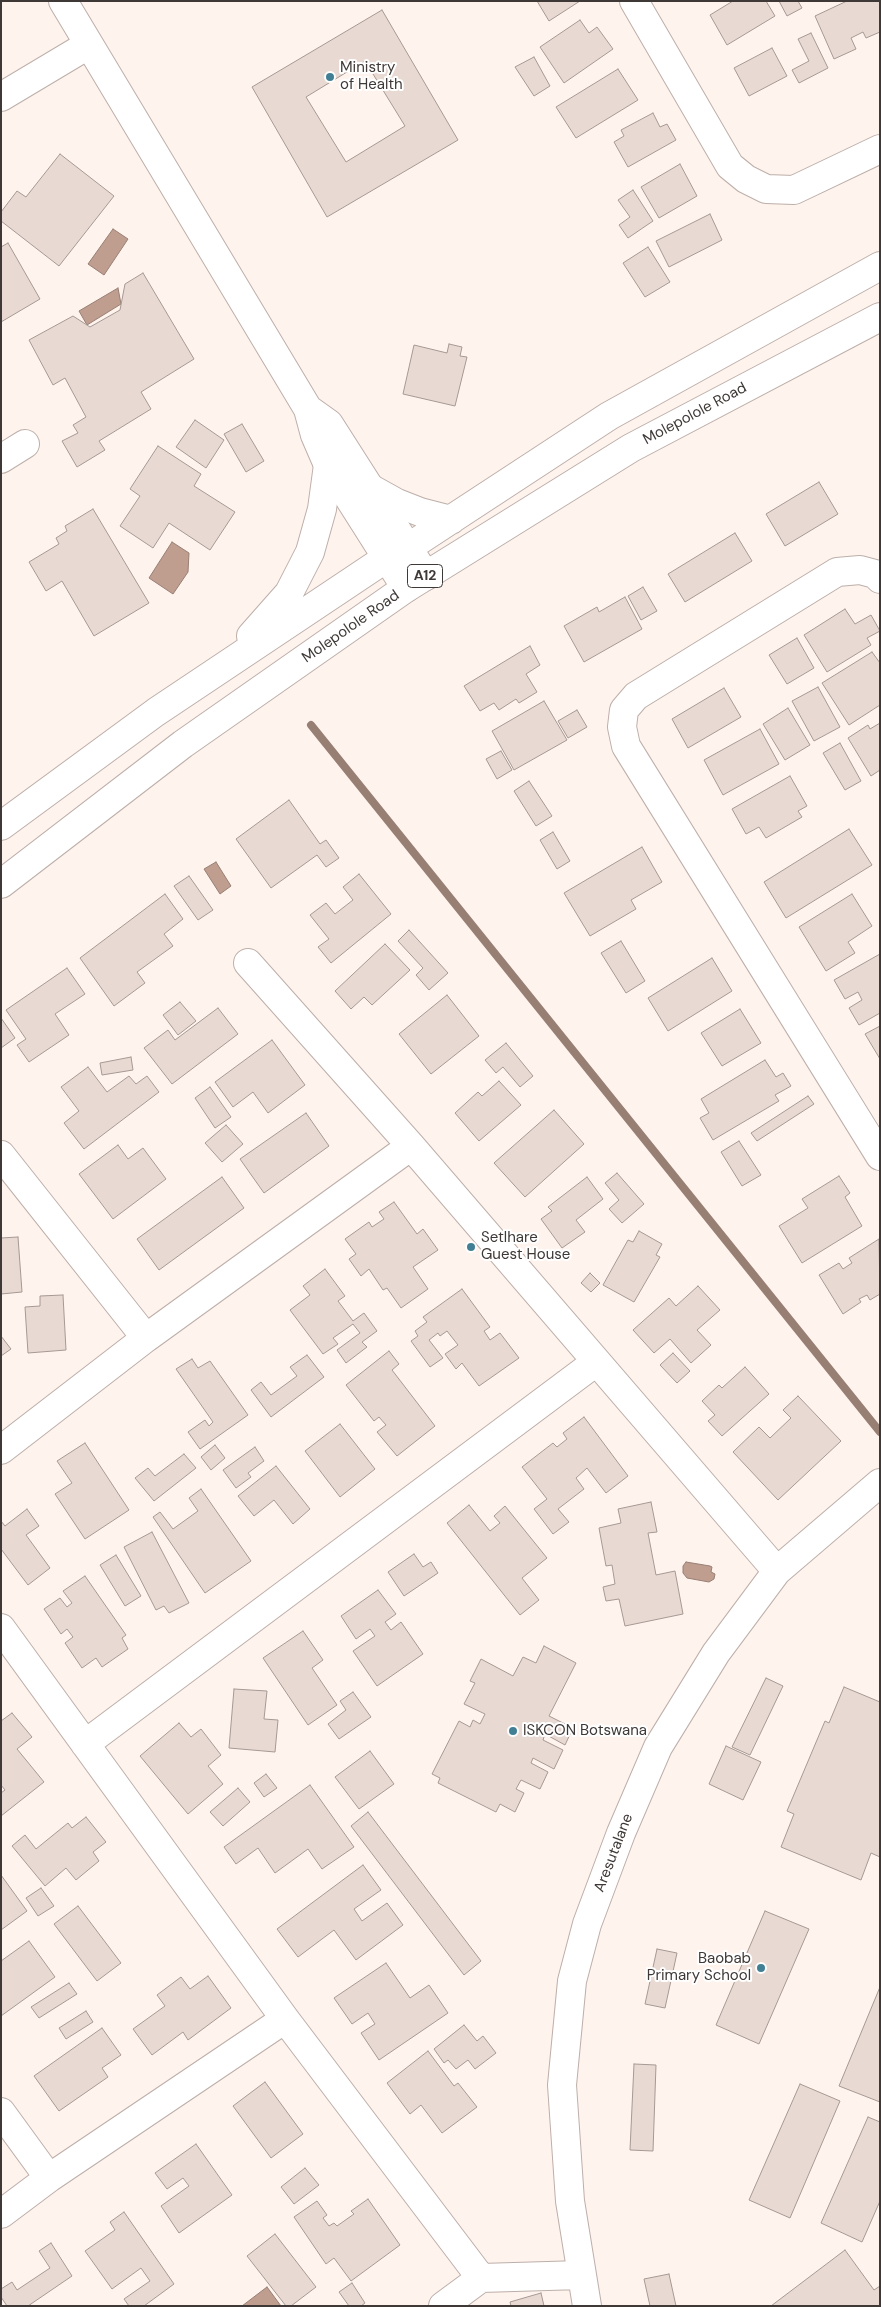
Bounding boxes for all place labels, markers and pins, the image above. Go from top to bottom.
place label: Ministry of Health [340,59,403,94]
marker: Ministry of Health [324,71,336,83]
place label: Setlhare Guest House [481,1229,570,1264]
marker: Setlhare Guest House [465,1241,477,1253]
place label: ISKCON Botswana [523,1722,647,1740]
marker: ISKCON Botswana [507,1725,519,1737]
place label: Baobab Primary School [647,1950,751,1985]
marker: Baobab Primary School [755,1962,767,1974]

